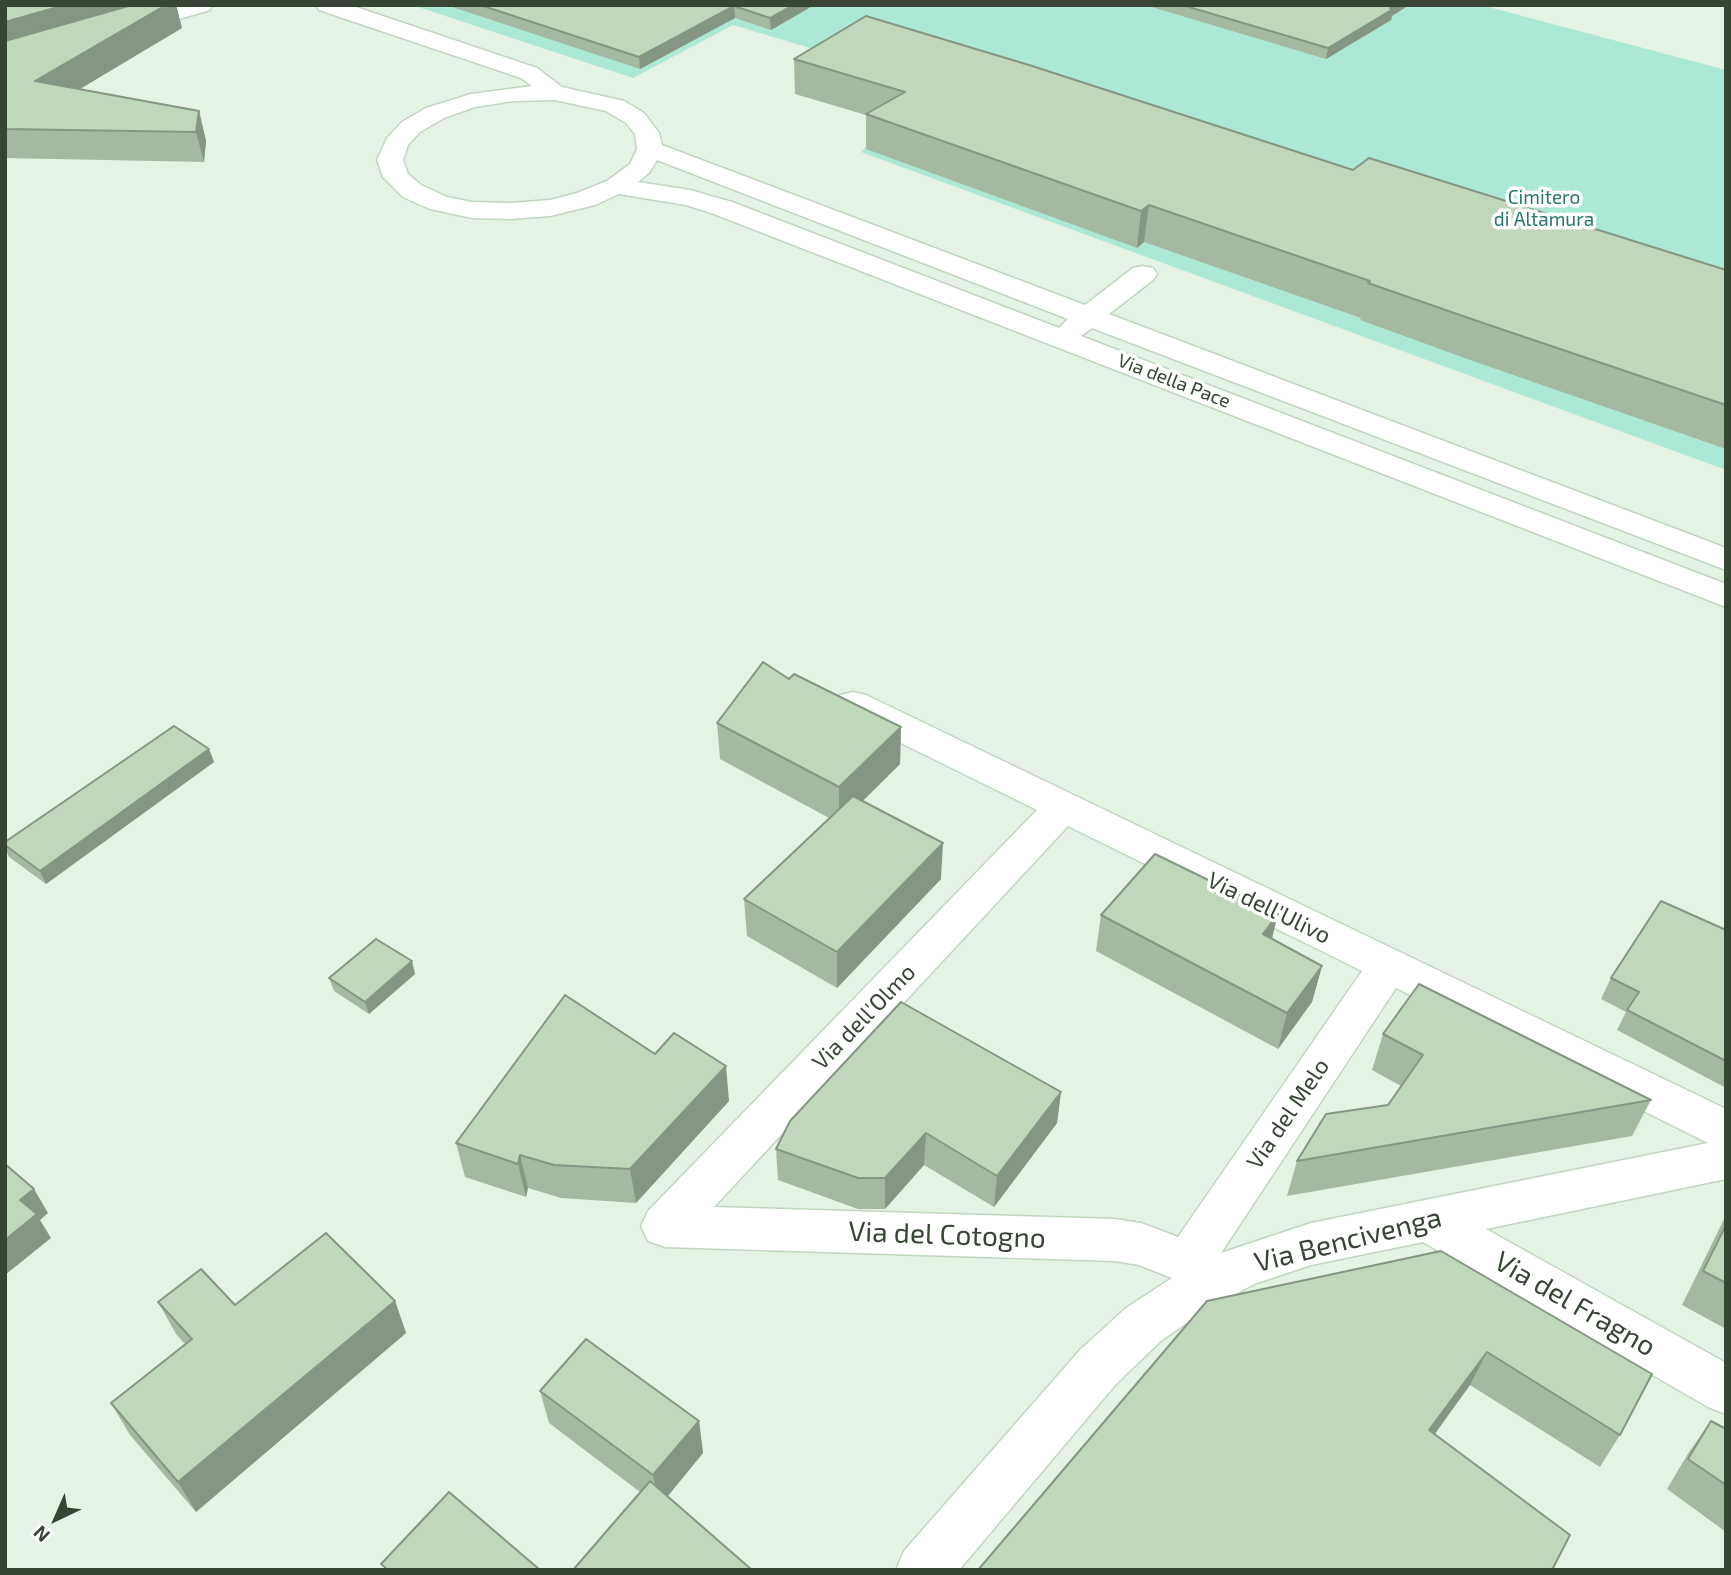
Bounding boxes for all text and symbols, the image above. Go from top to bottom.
park label: Cimitero di Altamura [1494,187,1594,231]
street label: Via della Pace [1114,349,1234,413]
street label: Via dell'Ulivo [1203,866,1335,950]
street label: Via dell'Olmo [807,958,921,1076]
street label: Via del Melo [1241,1053,1335,1175]
street label: Via Bencivenga [1251,1201,1445,1279]
street label: Via del Cotogno [848,1215,1046,1255]
street label: Via del Fragno [1489,1244,1661,1364]
north arrow [21,1484,91,1554]
text: N [28,1521,54,1548]

